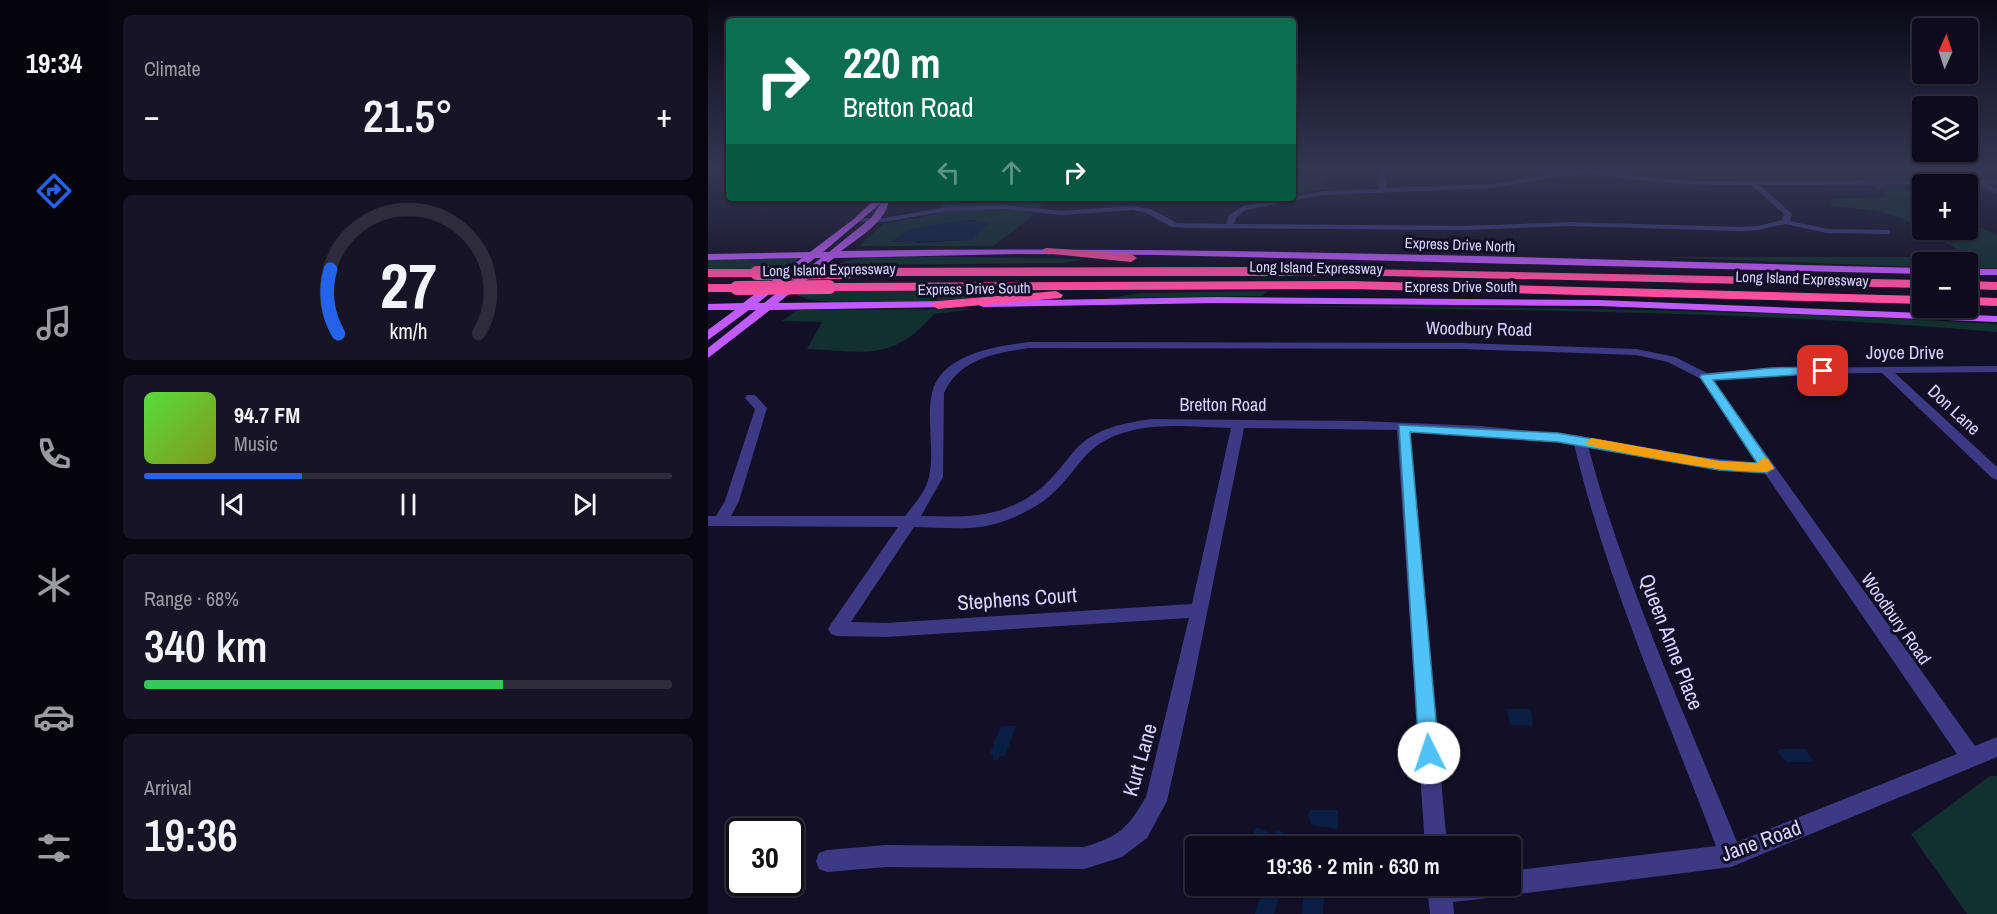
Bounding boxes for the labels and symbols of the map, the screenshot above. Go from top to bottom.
north arrow [1912,18,1978,84]
street label: Express Drive North [1404,232,1516,257]
street label: Long Island Expressway [1249,256,1384,279]
street label: Long Island Expressway [762,258,897,281]
street label: Long Island Expressway [1735,266,1870,291]
street label: Express Drive South [1405,276,1517,297]
street label: Express Drive South [917,277,1031,300]
street label: Woodbury Road [1426,315,1532,342]
street label: Joyce Drive [1866,340,1944,365]
pin [1797,345,1848,396]
street label: Don Lane [1922,379,1986,441]
street label: Bretton Road [1180,392,1266,417]
street label: Woodbury Road [1856,568,1937,669]
street label: Queen Anne Place [1632,570,1711,714]
street label: Stephens Court [956,580,1078,617]
street label: Kurt Lane [1115,720,1164,800]
position arrow [1397,721,1461,785]
street label: Jane Road [1717,813,1805,868]
speed limit sign: 30 [726,818,804,896]

